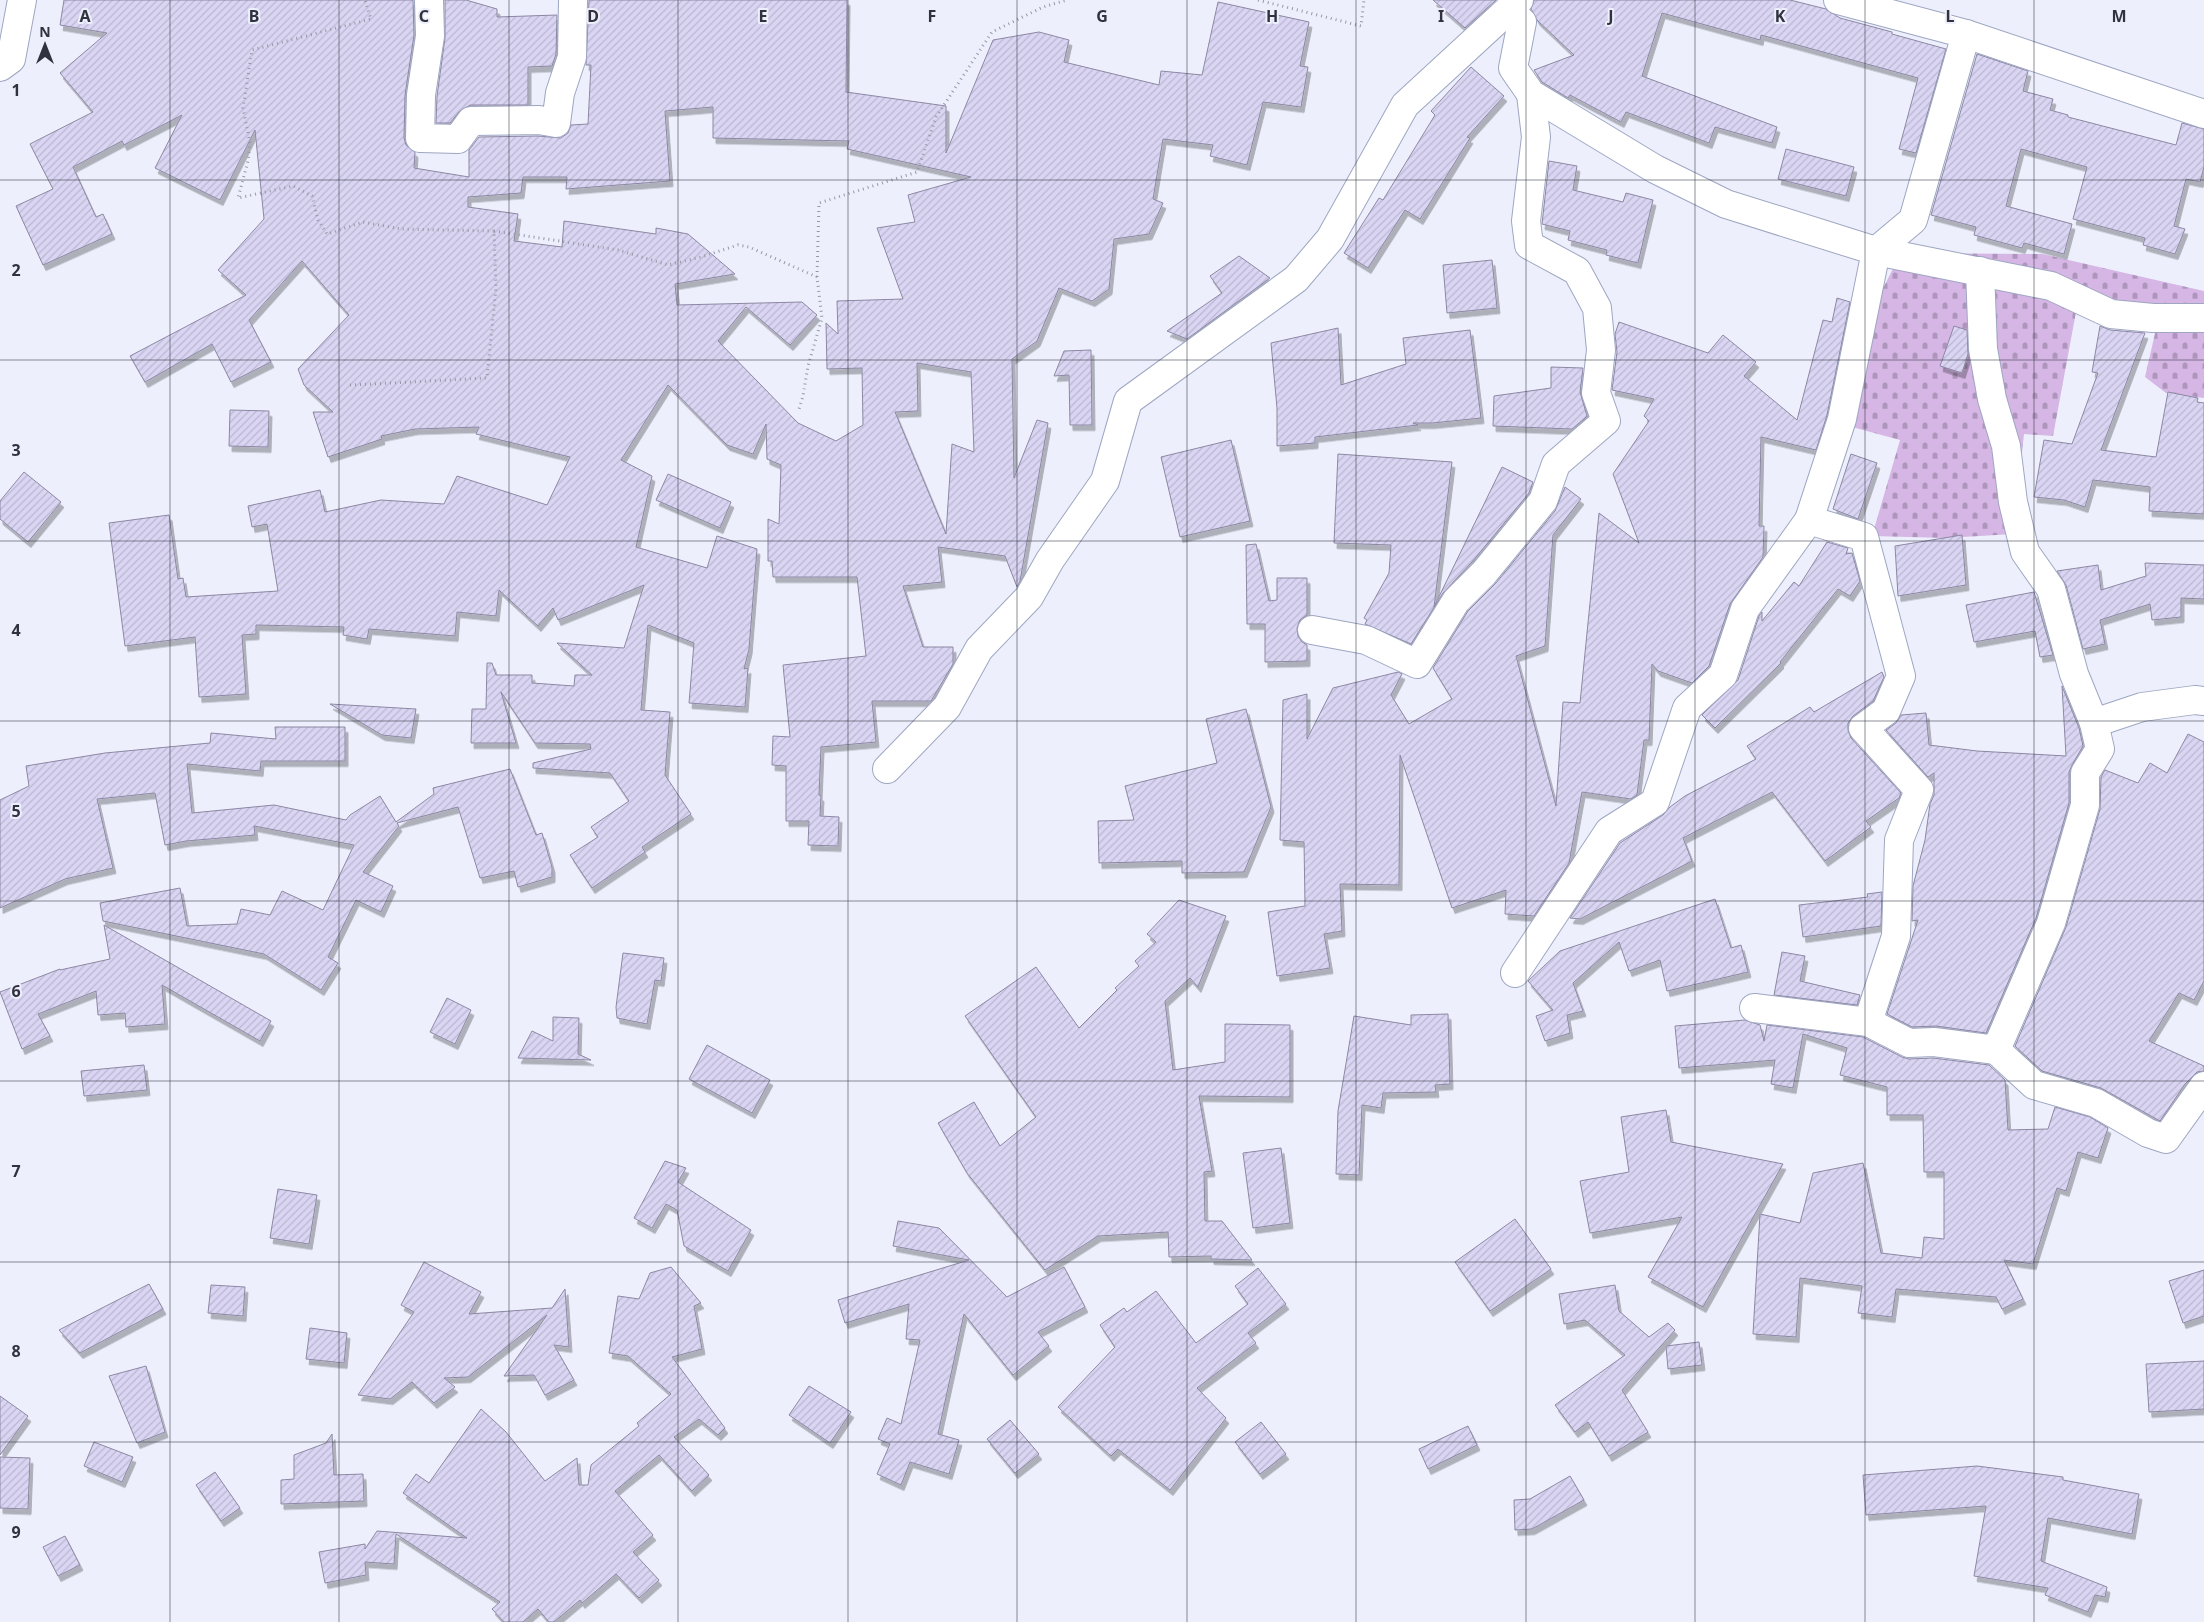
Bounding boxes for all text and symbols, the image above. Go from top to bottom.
text: A [79,5,91,27]
text: B [249,5,259,27]
text: C [419,5,429,27]
text: D [587,5,599,27]
text: E [759,5,768,27]
text: F [928,5,936,27]
text: G [1096,5,1108,27]
text: H [1266,5,1278,27]
text: I [1438,5,1444,27]
text: J [1606,5,1614,27]
text: K [1775,5,1786,27]
text: L [1946,5,1955,27]
text: M [2111,5,2127,27]
north arrow [20,20,70,70]
text: N [39,22,51,41]
text: 1 [11,79,21,101]
text: 2 [11,259,21,281]
text: 3 [11,439,21,461]
text: 4 [11,619,21,641]
text: 5 [11,800,21,822]
text: 6 [11,980,21,1002]
text: 7 [11,1160,21,1182]
text: 8 [11,1340,21,1362]
text: 9 [11,1521,21,1543]

